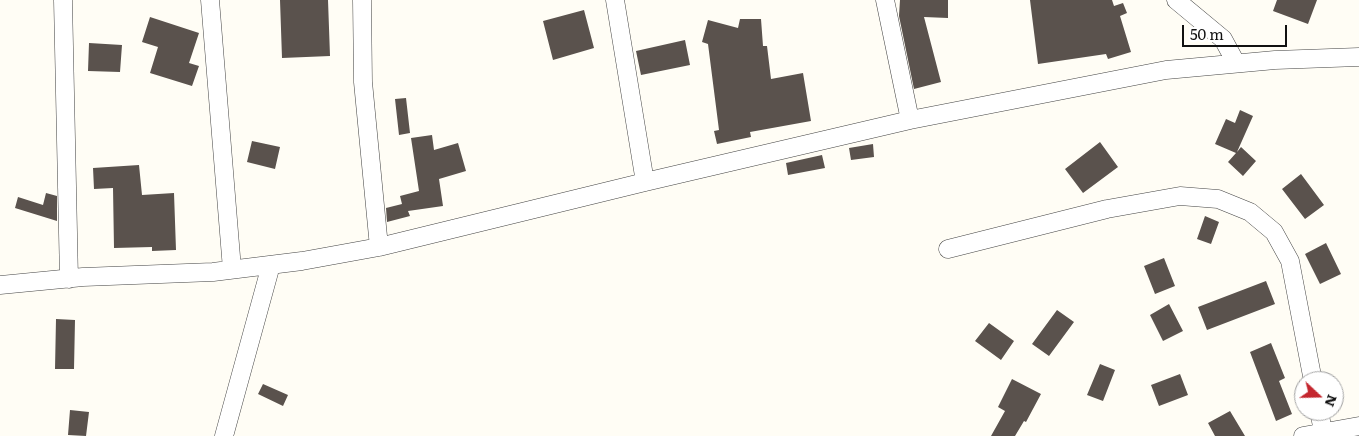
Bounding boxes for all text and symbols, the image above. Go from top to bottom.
scale bar [1184,15,1289,47]
text: 50 m [1190,22,1224,45]
north arrow [1294,371,1344,421]
text: N [1321,392,1344,410]

